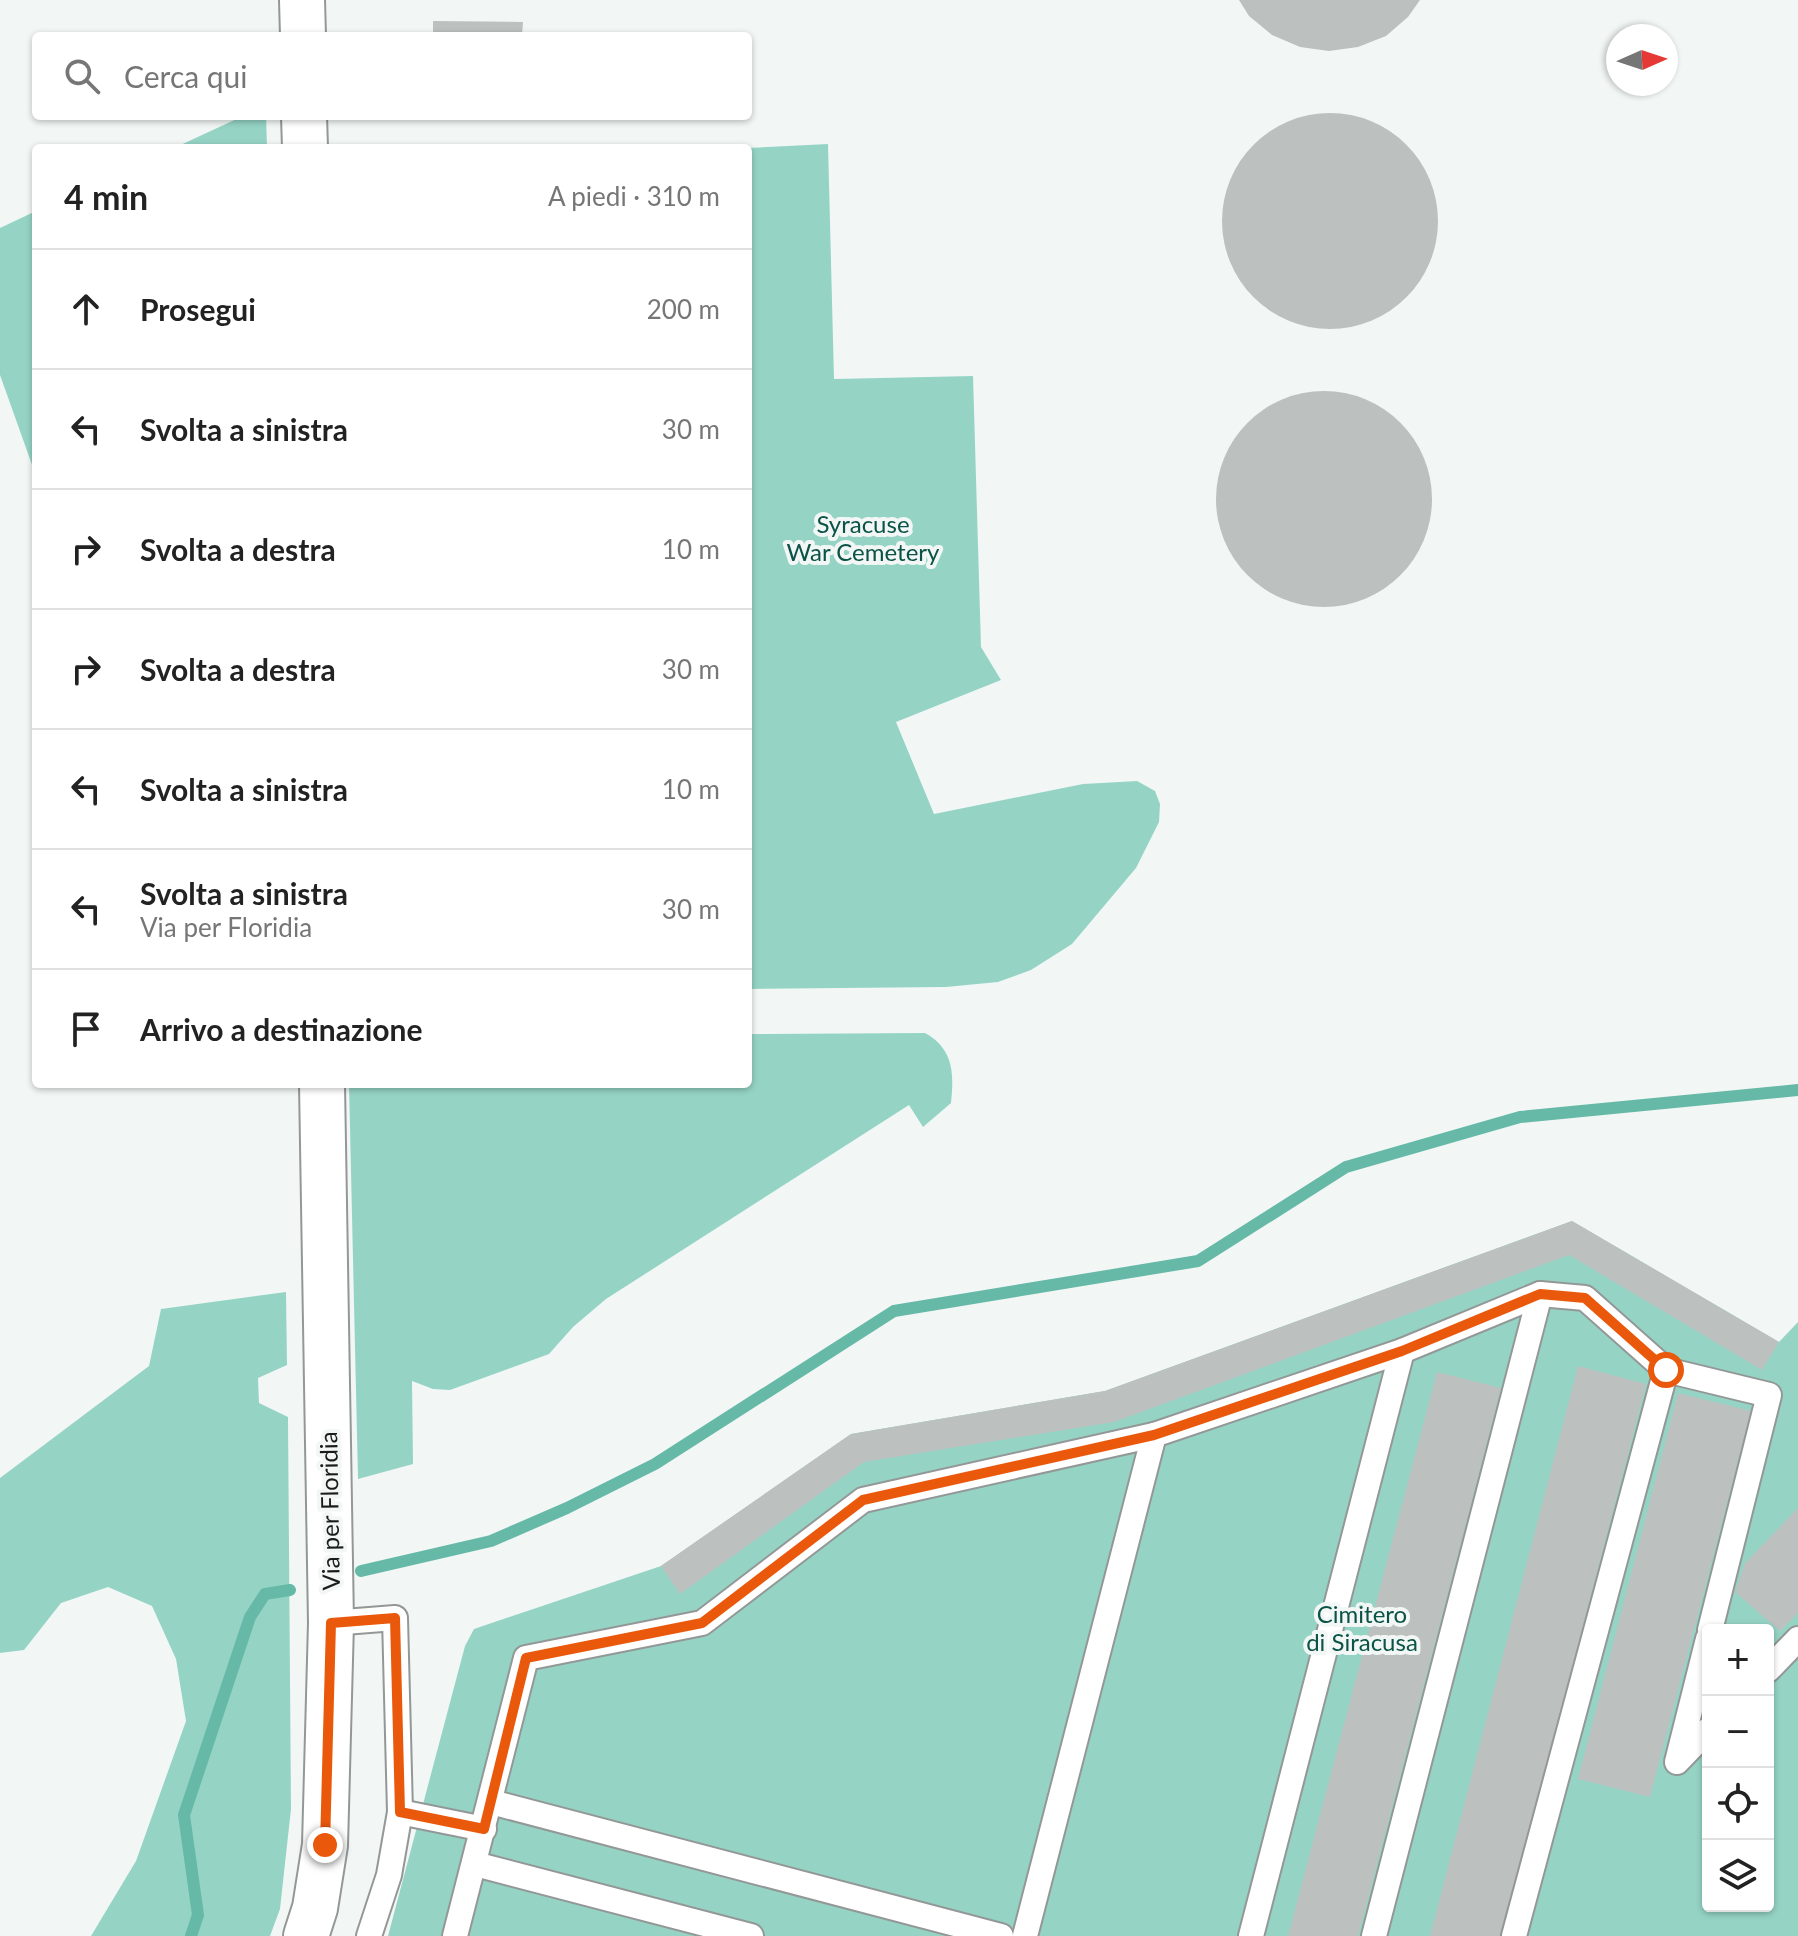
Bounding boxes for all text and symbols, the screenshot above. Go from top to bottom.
north arrow [1606,24,1678,96]
search box [32,32,752,120]
icon: search [60,54,104,98]
text: Cerca qui [124,58,248,94]
text: 4 min [64,176,148,217]
text: A piedi · 310 m [548,180,720,212]
icon: ahead [64,287,108,331]
text: Prosegui [140,291,256,327]
text: 200 m [647,293,720,325]
icon: left [64,407,108,451]
text: Svolta a sinistra [140,411,348,447]
text: 30 m [662,413,720,445]
park label: Syracuse War Cemetery [787,509,940,566]
icon: right [64,527,108,571]
text: Svolta a destra [140,531,336,567]
text: 10 m [662,533,720,565]
icon: right [64,647,108,691]
text: Svolta a destra [140,651,336,687]
text: 30 m [662,653,720,685]
icon: left [64,767,108,811]
text: Svolta a sinistra [140,771,348,807]
text: 10 m [662,773,720,805]
text: Svolta a sinistra [140,875,348,911]
icon: left [64,887,108,931]
text: 30 m [662,893,720,925]
text: Via per Floridia [140,911,312,943]
icon: arrive [64,1007,108,1051]
text: Arrivo a destinazione [140,1011,422,1047]
route start [1648,1352,1684,1388]
street label: Via per Floridia [313,1431,345,1591]
park label: Cimitero di Siracusa [1306,1599,1418,1656]
map controls [1702,1624,1774,1912]
button: + [1702,1624,1774,1696]
button: − [1702,1696,1774,1768]
button: locate [1702,1768,1774,1840]
route end [307,1827,343,1863]
button: layers [1702,1840,1774,1912]

